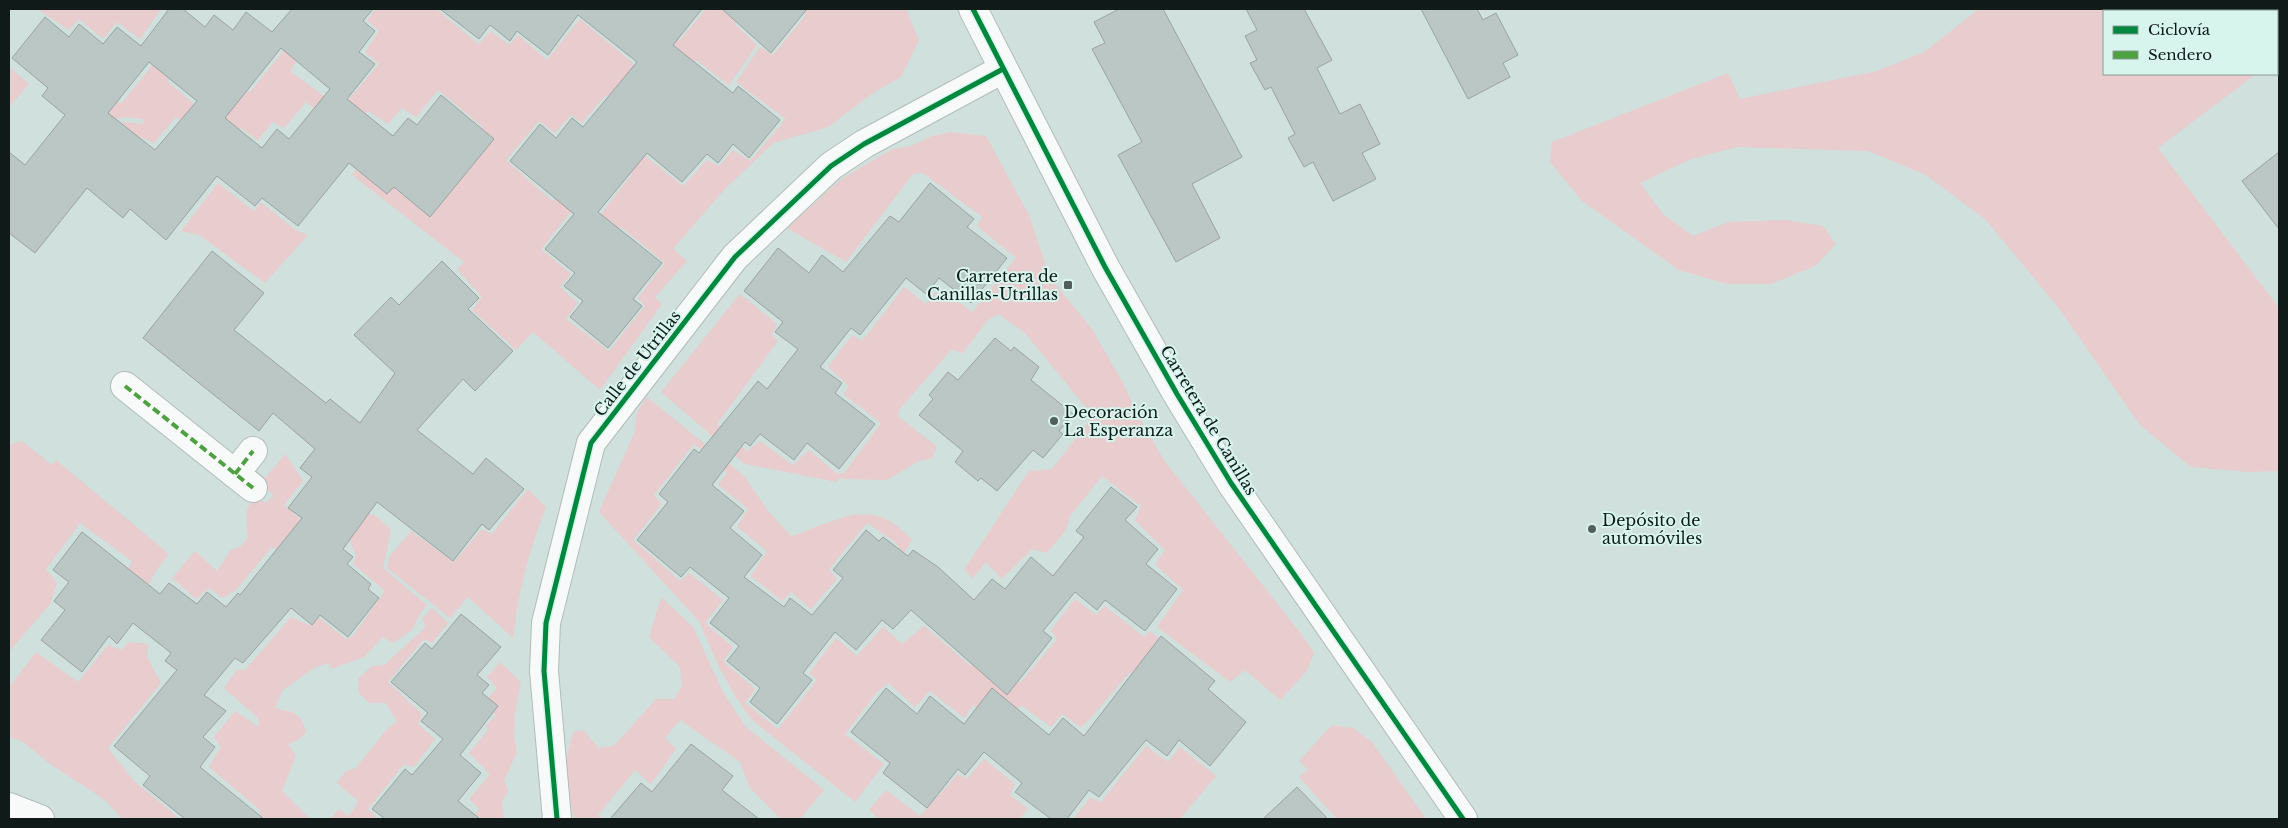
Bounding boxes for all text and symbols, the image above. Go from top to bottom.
legend [2103,10,2278,75]
text: Ciclovía [2148,20,2211,39]
text: Sendero [2148,45,2212,64]
place label: Carretera de Canillas-Utrillas [927,266,1058,304]
marker: Carretera de Canillas-Utrillas [1062,279,1074,291]
street label: Calle de Utrillas [589,306,685,420]
street label: Carretera de Canillas [1156,341,1262,499]
place label: Decoración La Esperanza [1064,402,1173,440]
marker: Decoración La Esperanza [1048,415,1060,427]
place label: Depósito de automóviles [1602,510,1702,548]
marker: Depósito de automóviles [1586,523,1598,535]

